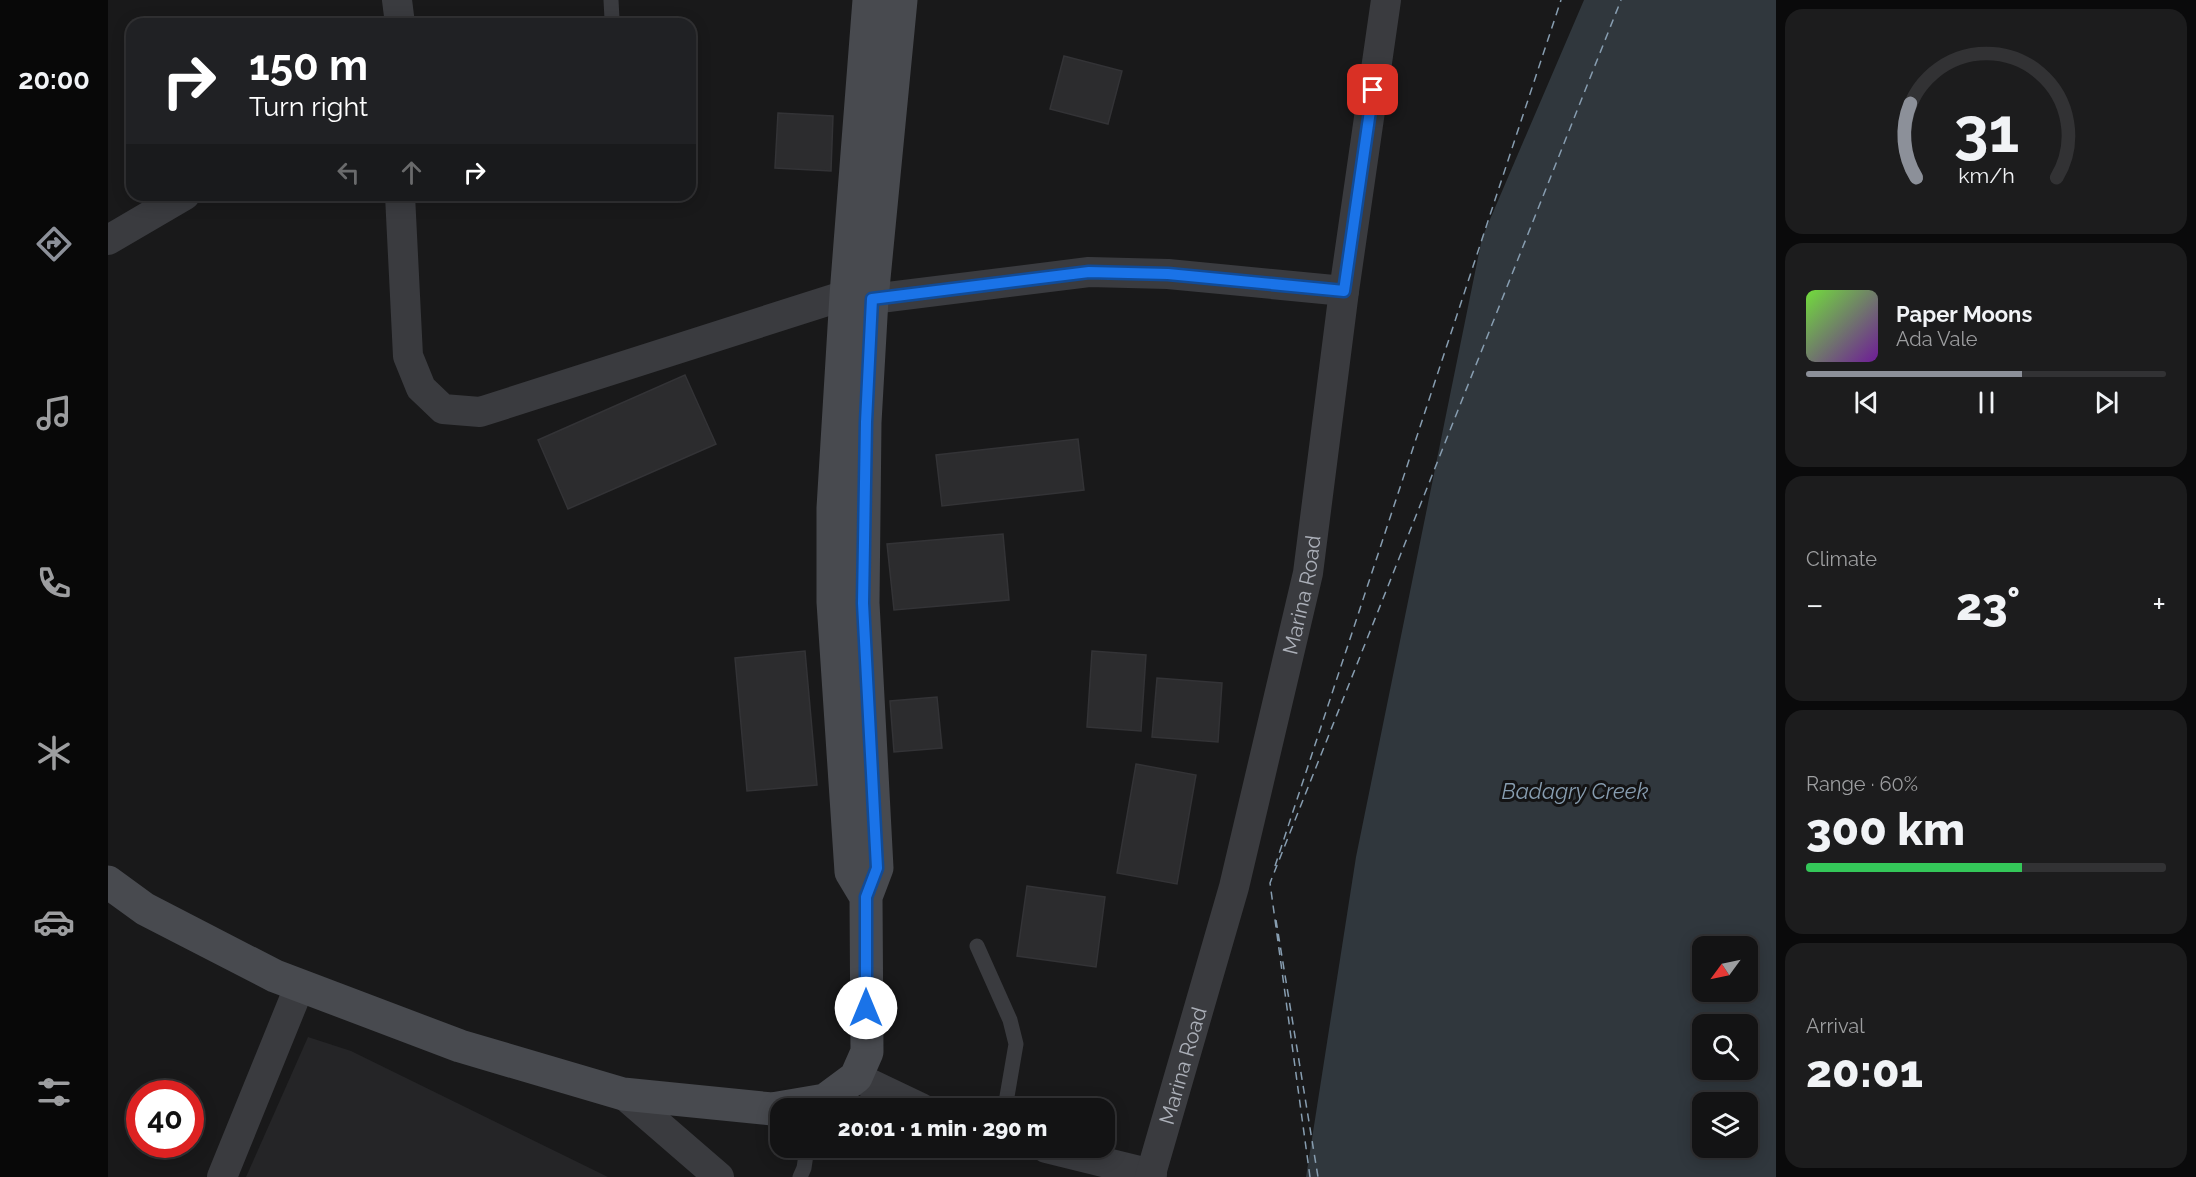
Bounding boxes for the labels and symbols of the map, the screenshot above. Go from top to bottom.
pin [1347,64,1398,115]
street label: Marina Road [1277,534,1325,657]
water label: Badagry Creek [1502,778,1649,804]
north arrow [1692,936,1758,1002]
position arrow [834,976,898,1040]
street label: Marina Road [1153,1004,1211,1127]
speed limit sign: 40 [126,1080,204,1158]

